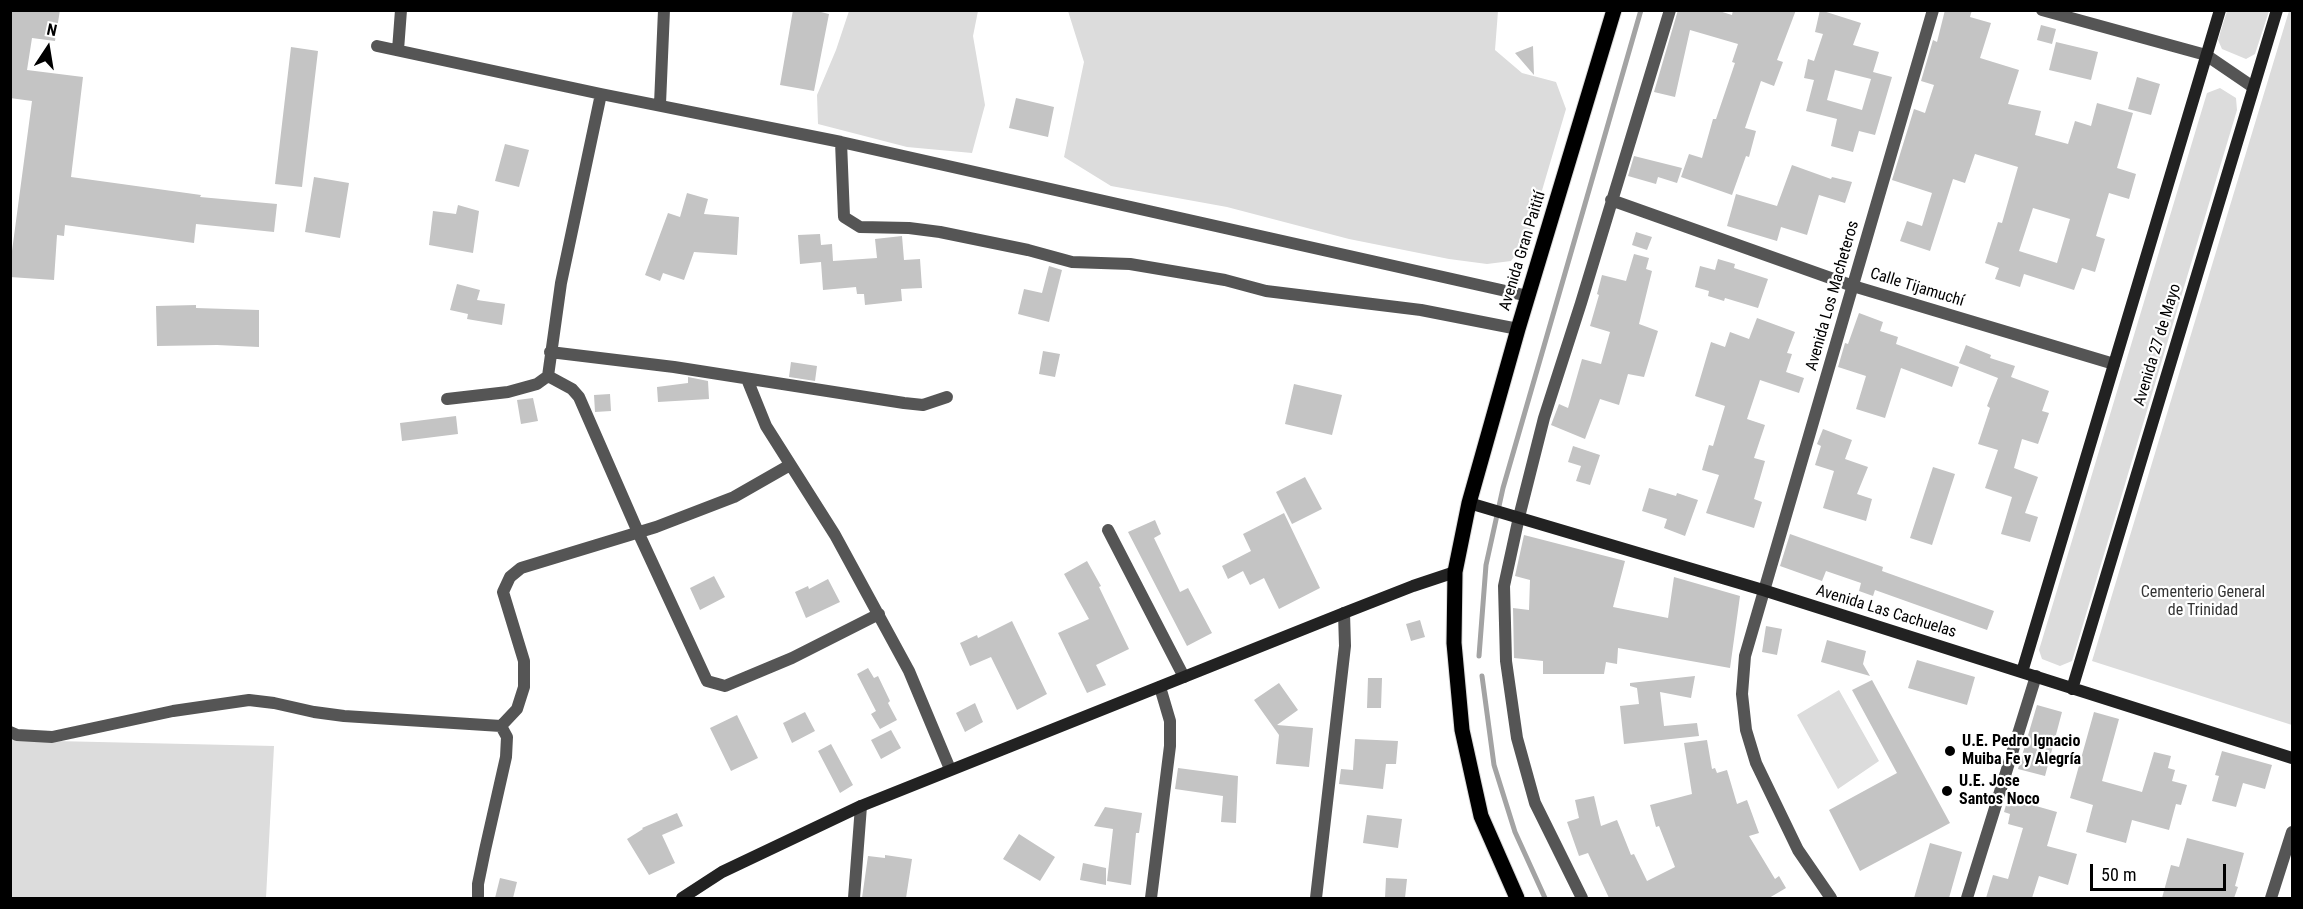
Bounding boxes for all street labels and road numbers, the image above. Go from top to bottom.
street label: Avenida Gran Paitití [1496,189,1550,313]
street label: Avenida Los Macheteros [1802,219,1864,373]
street label: Calle Tijamuchí [1868,265,1966,311]
street label: Avenida 27 de Mayo [2130,282,2186,408]
street label: Avenida Las Cachuelas [1814,582,1958,642]

